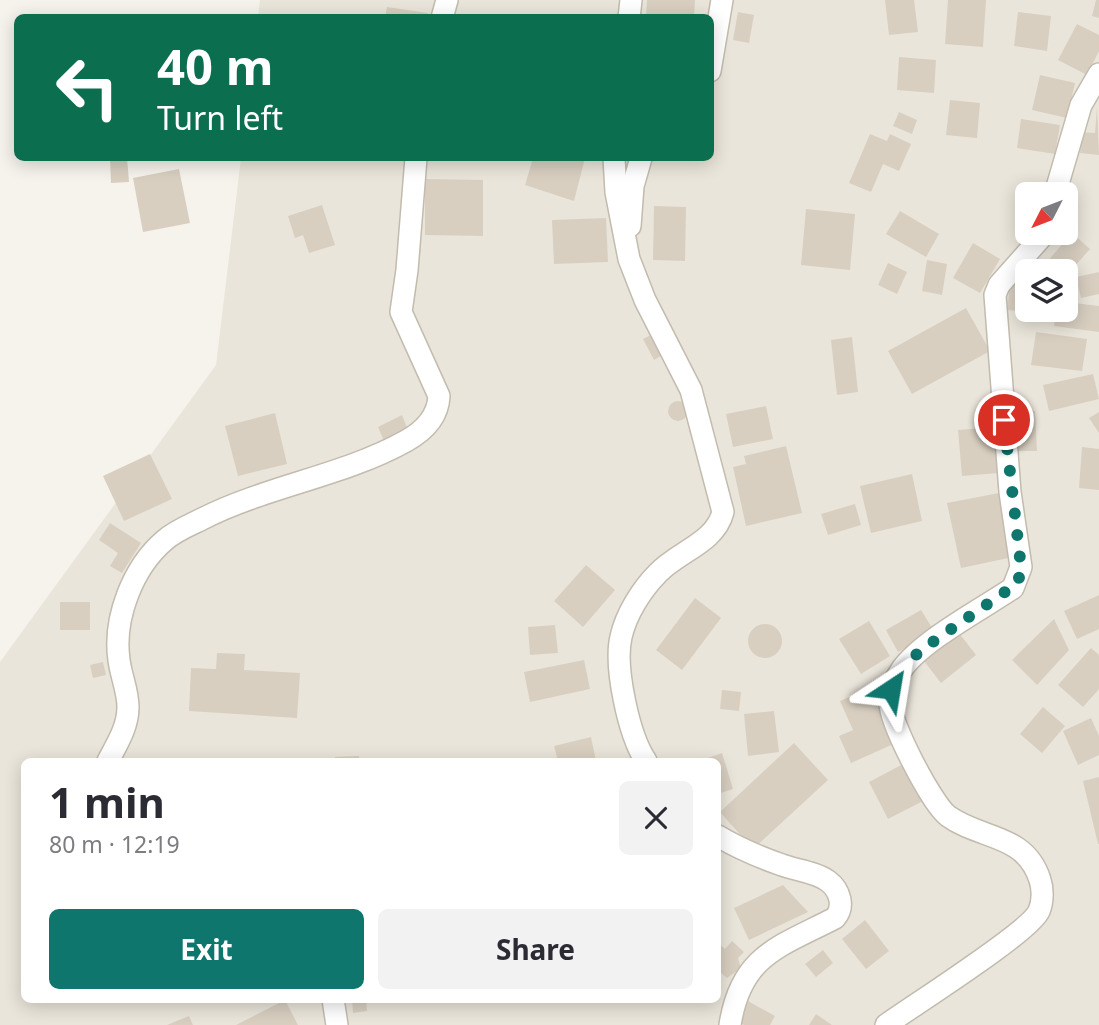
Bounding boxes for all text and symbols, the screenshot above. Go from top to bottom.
text: 40 m [157,33,274,99]
icon: left [42,42,133,133]
text: Turn left [157,96,283,139]
north arrow [1015,182,1078,245]
map controls [1015,182,1078,322]
button: layers [1015,259,1078,322]
pin [974,390,1034,450]
icon: arrive [985,401,1023,439]
position arrow [854,652,928,726]
text: 1 min [49,773,165,830]
button: close [619,781,693,855]
text: 80 m · 12:19 [49,828,180,860]
button: Exit [49,909,364,989]
button: Share [378,909,693,989]

